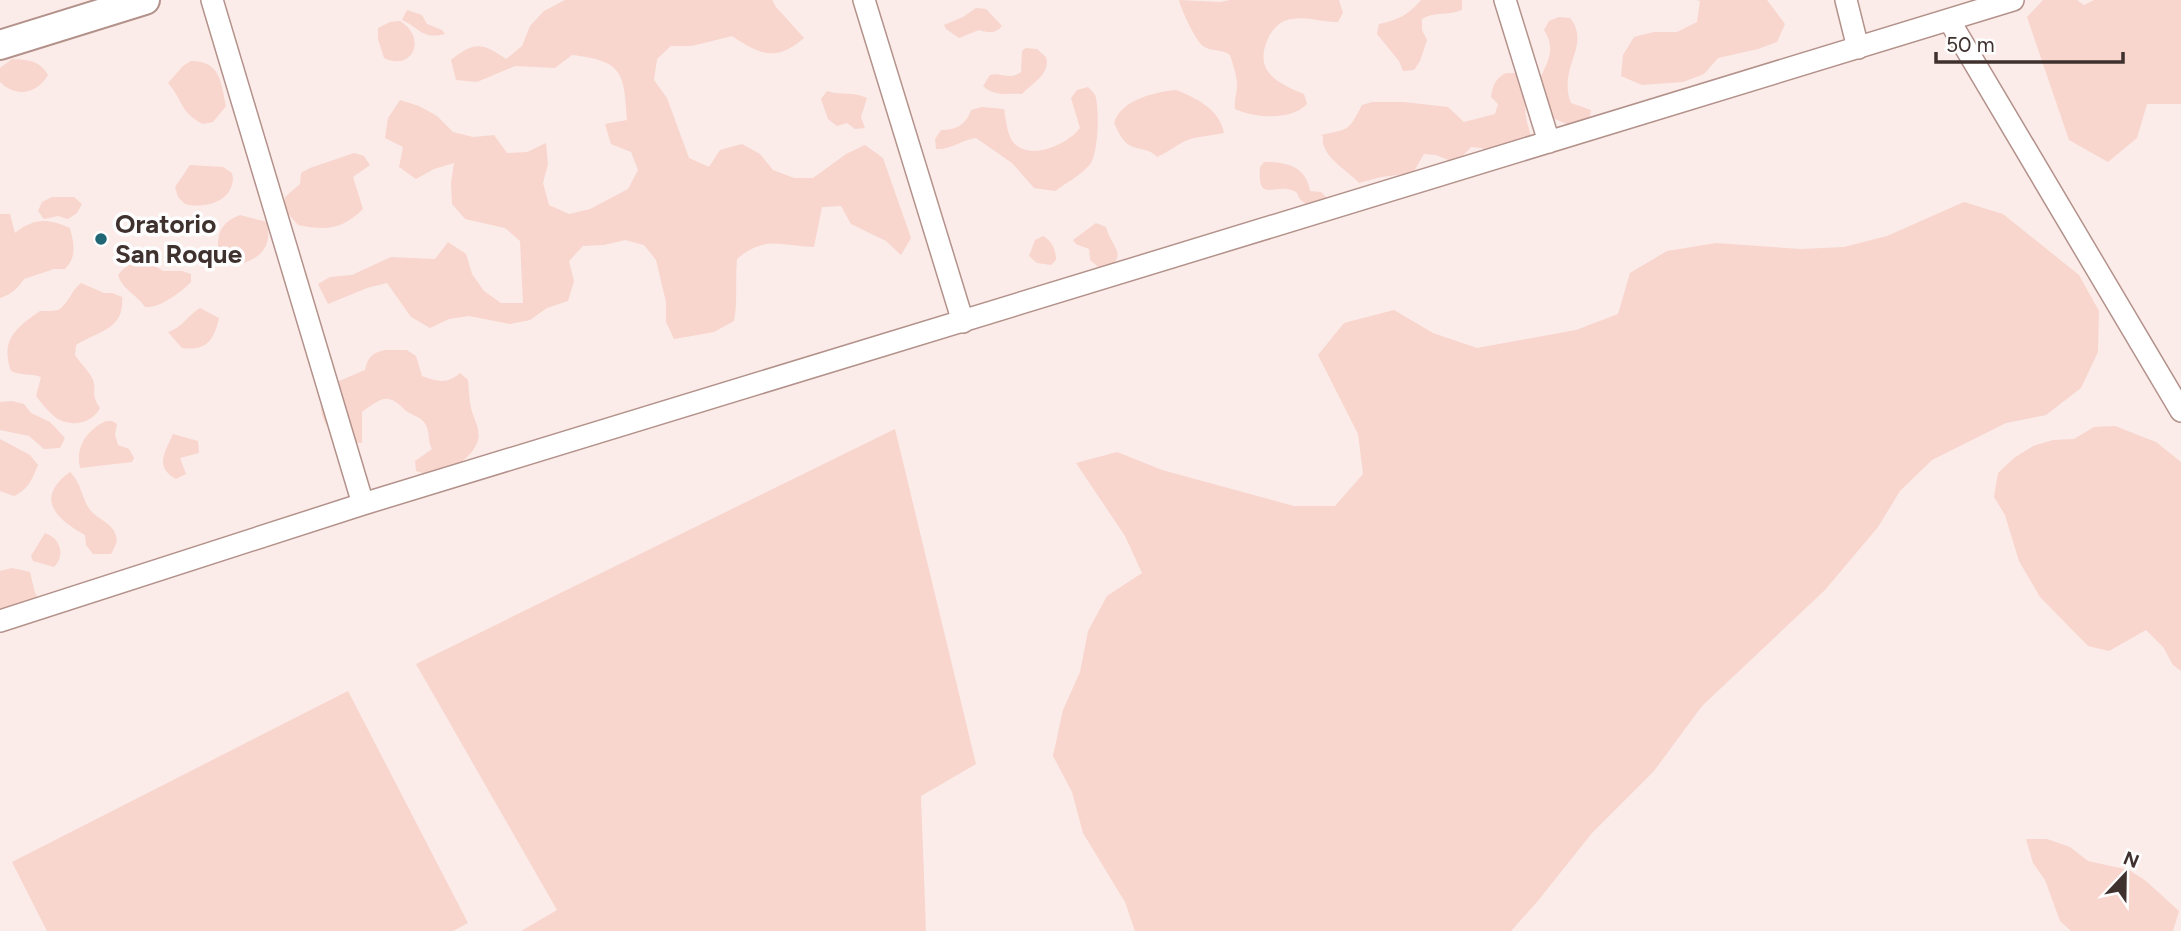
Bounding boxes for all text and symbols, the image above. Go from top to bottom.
scale bar [1936,21,2123,65]
text: 50 m [1946,32,1995,57]
place label: Oratorio San Roque [115,208,242,270]
marker: Oratorio San Roque [93,231,109,247]
north arrow [2090,840,2160,910]
text: N [2120,846,2142,873]

